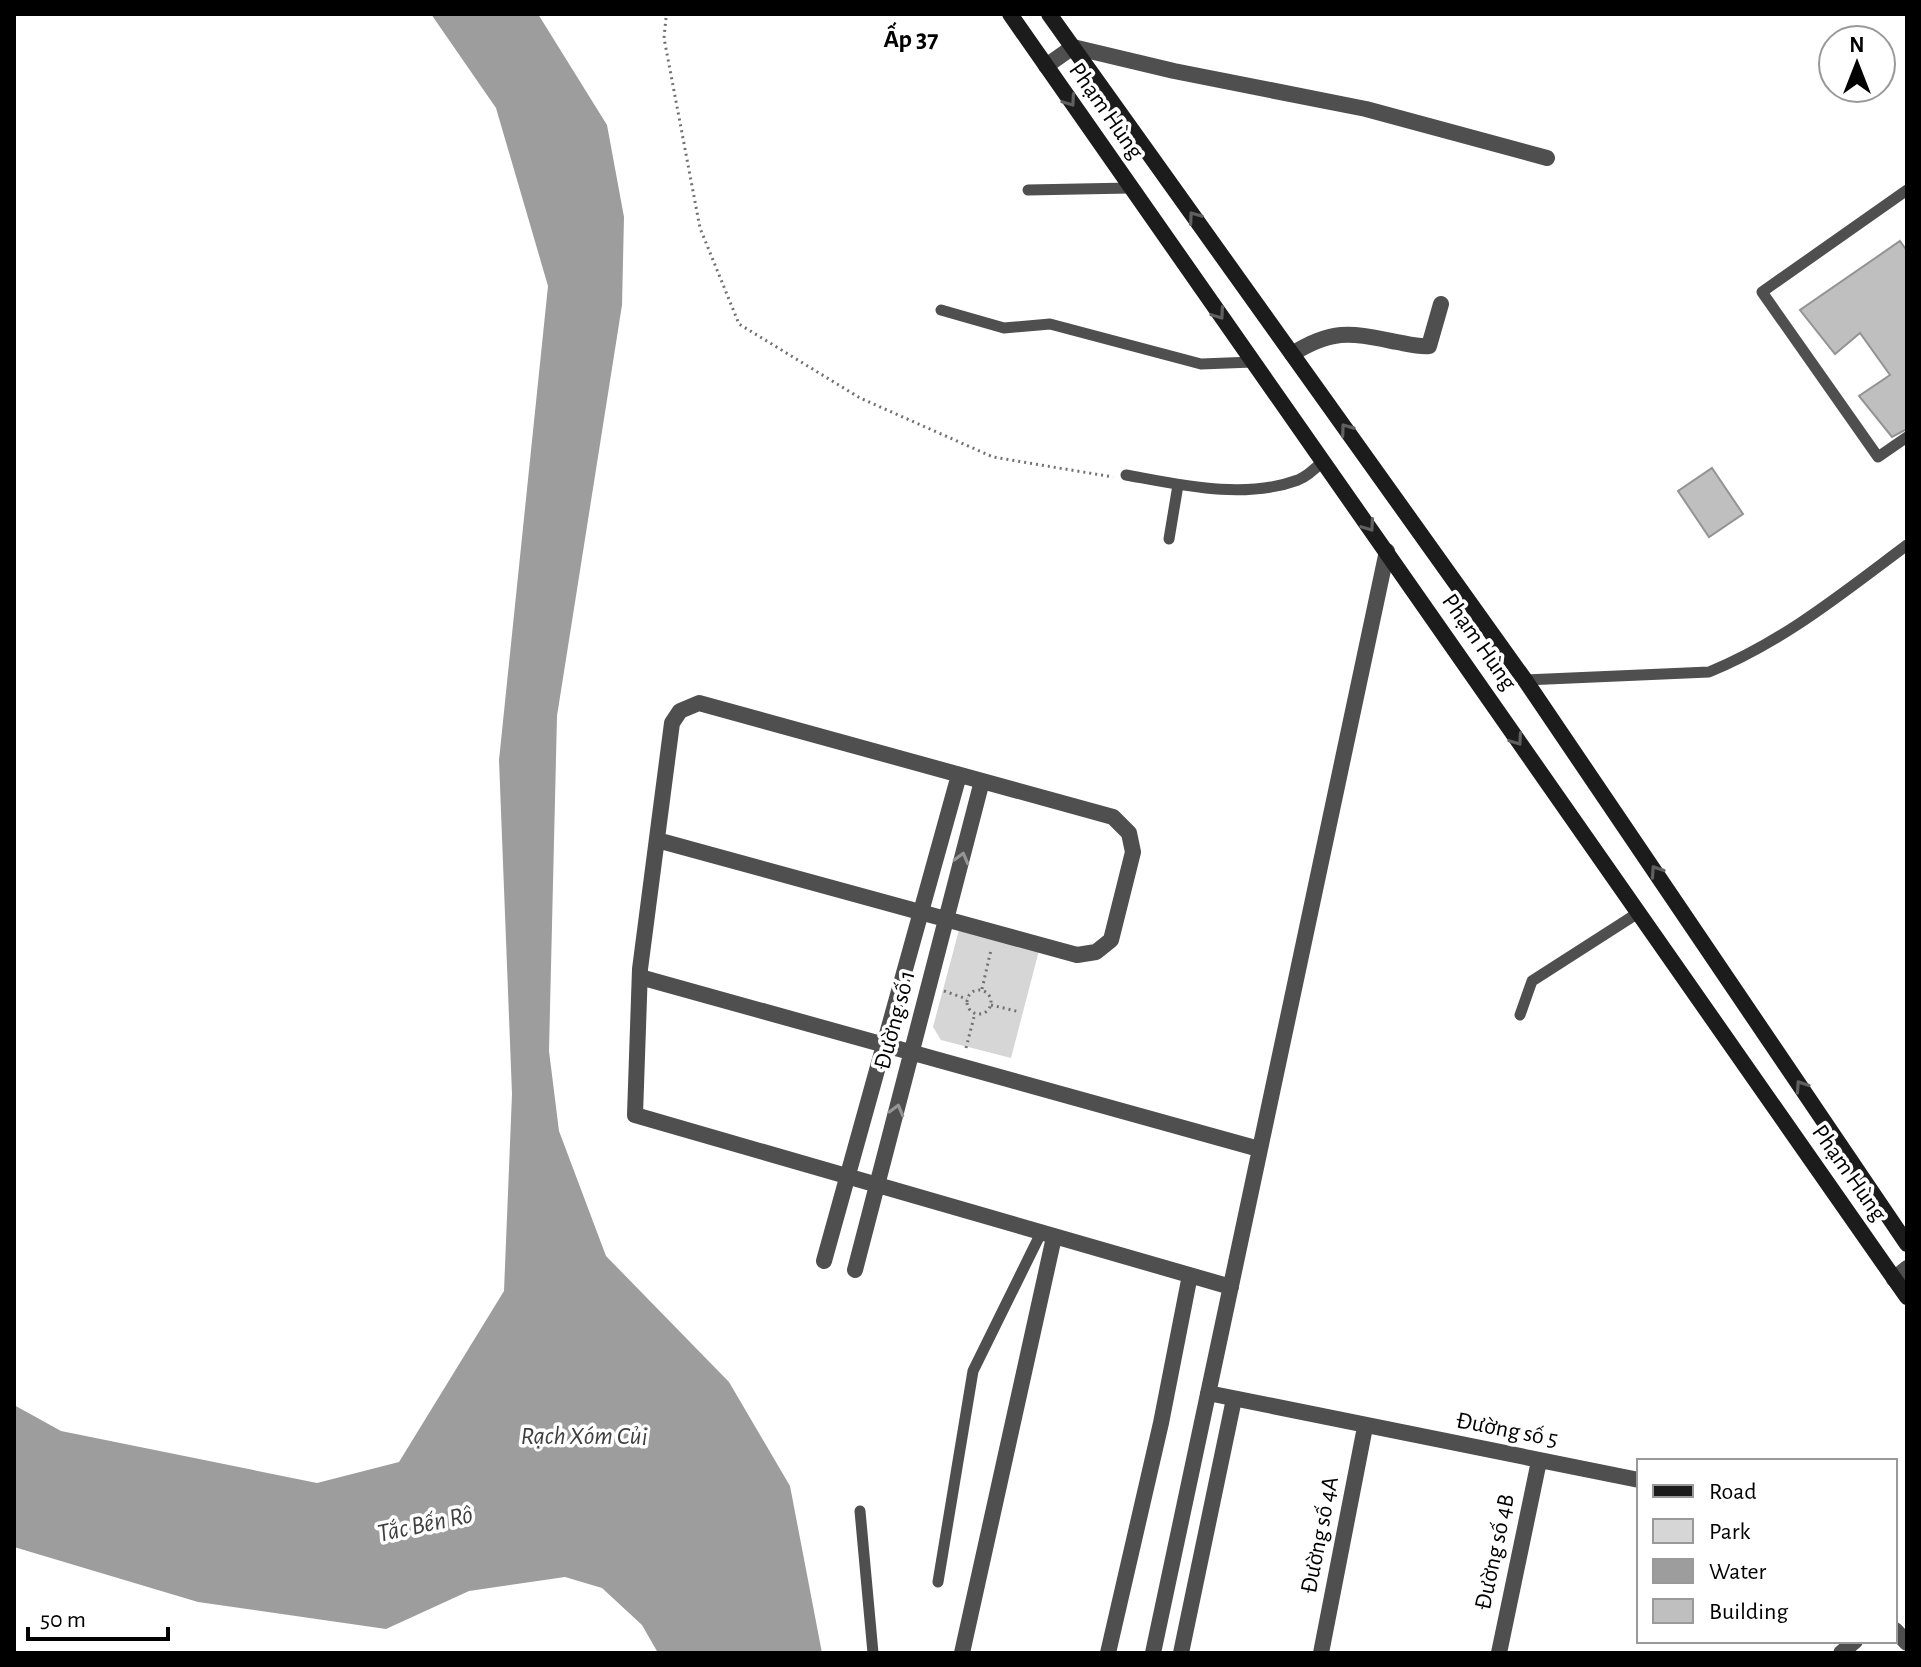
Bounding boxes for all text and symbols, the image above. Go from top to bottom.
district label: Ấp 37 [884,22,938,52]
north arrow [1817,24,1897,104]
text: N [1849,34,1865,56]
street label: Phạm Hùng [1064,59,1148,164]
one-way arrow [1060,93,1075,107]
one-way arrow [1189,212,1204,226]
one-way arrow [1209,306,1224,320]
one-way arrow [1341,423,1355,437]
one-way arrow [1359,518,1374,532]
street label: Phạm Hùng [1437,590,1521,695]
one-way arrow [1508,732,1523,746]
one-way arrow [953,852,970,866]
one-way arrow [1650,865,1665,879]
street label: Đường số 1 [870,968,920,1072]
one-way arrow [1796,1081,1811,1095]
one-way arrow [887,1103,904,1117]
street label: Phạm Hùng [1807,1121,1891,1226]
street label: Đường số 5 [1454,1408,1560,1452]
water label: Rạch Xóm Củi [521,1423,648,1449]
legend [1637,1459,1897,1643]
street label: Đường số 4A [1297,1474,1343,1596]
text: Road [1709,1480,1757,1504]
street label: Đường số 4B [1471,1492,1519,1612]
water label: Tắc Bến Rô [375,1501,475,1547]
text: Park [1709,1520,1750,1544]
text: Water [1709,1560,1767,1584]
scale bar [28,1591,168,1641]
text: Building [1709,1600,1788,1624]
text: 50 m [40,1608,86,1632]

